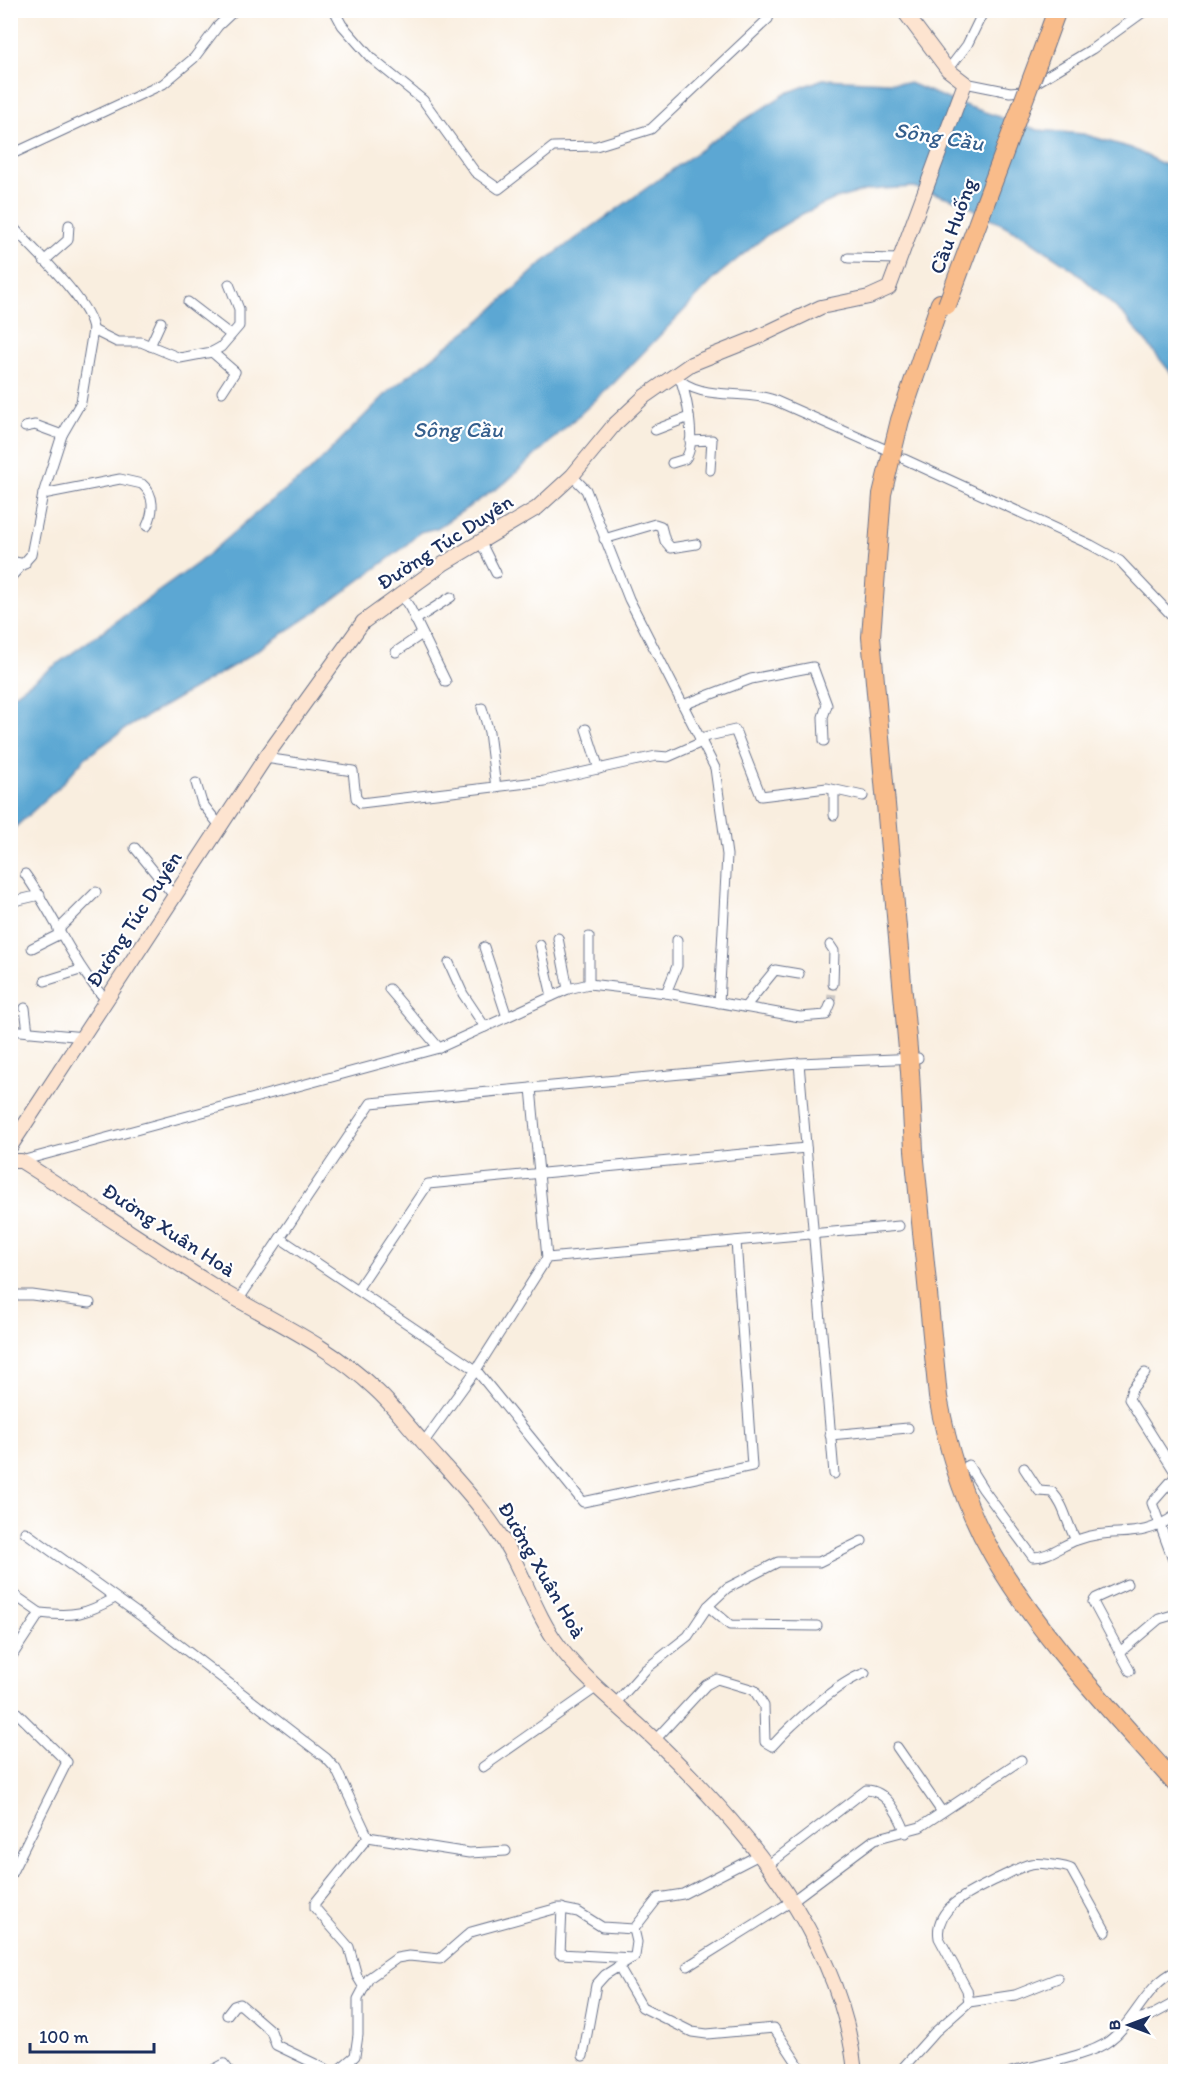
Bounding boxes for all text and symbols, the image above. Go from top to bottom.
water label: Sông Cầu [892,116,986,157]
street label: Cầu Huống [924,174,981,277]
water label: Sông Cầu [413,416,504,443]
street label: Đường Túc Duyên [372,488,517,595]
street label: Đường Túc Duyên [80,846,187,991]
street label: Đường Xuân Hoà [98,1177,240,1282]
street label: Đường Xuân Hoà [493,1497,592,1642]
north arrow [1099,1995,1159,2055]
scale bar [30,2016,154,2054]
text: B [1105,2019,1124,2030]
text: 100 m [39,2026,89,2048]

